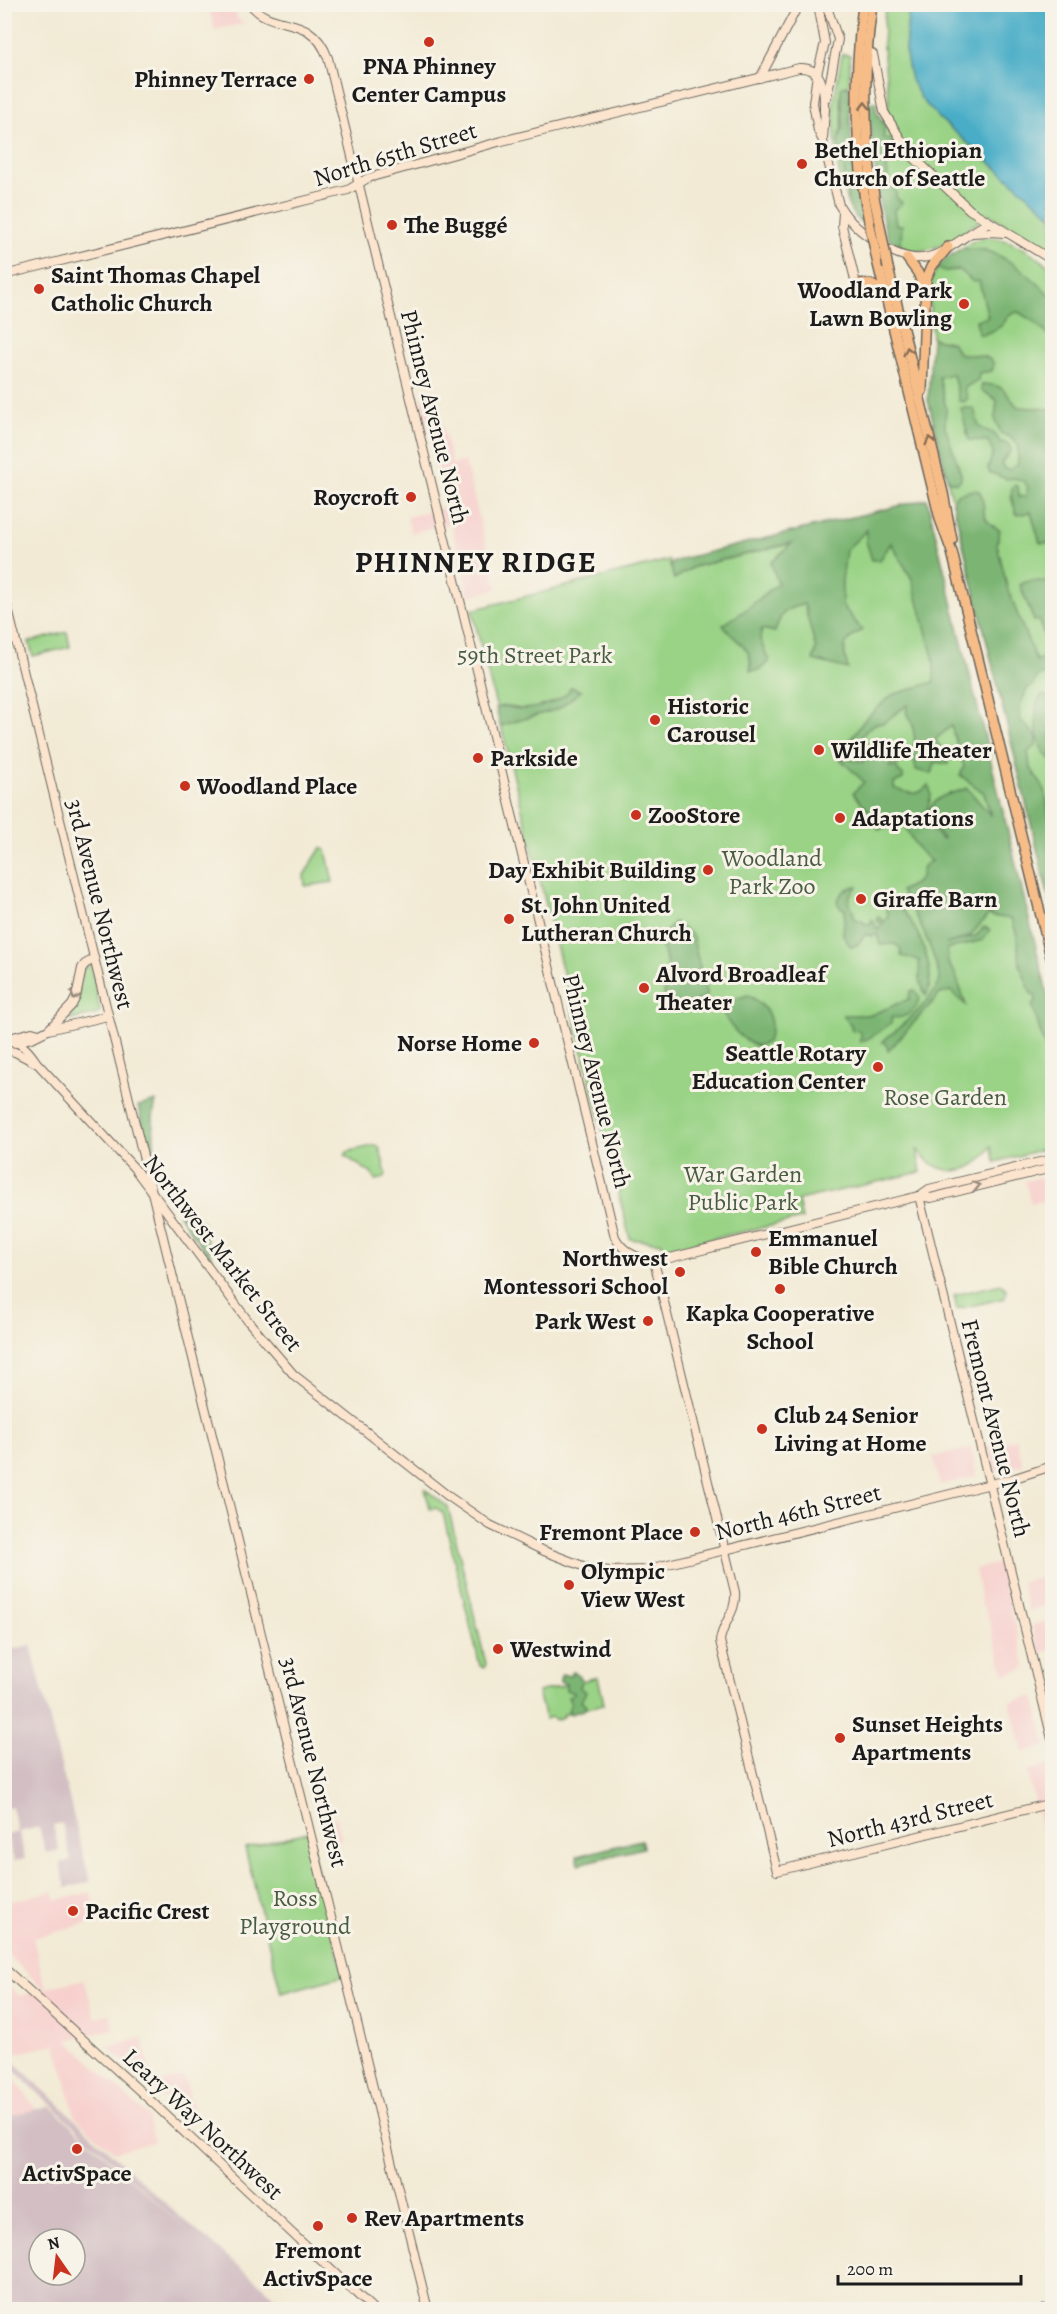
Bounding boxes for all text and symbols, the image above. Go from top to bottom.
marker: PNA Phinney Center Campus [422,35,436,49]
place label: PNA Phinney Center Campus [352,50,506,110]
place label: Phinney Terrace [134,63,297,95]
marker: Phinney Terrace [302,72,316,86]
one-way arrow [859,102,871,111]
street label: North 65th Street [309,114,481,194]
place label: Bethel Ethiopian Church of Seattle [814,134,985,194]
marker: Bethel Ethiopian Church of Seattle [795,157,809,171]
place label: The Buggé [404,209,508,241]
marker: The Buggé [385,218,399,232]
place label: Saint Thomas Chapel Catholic Church [51,259,261,319]
place label: Woodland Park Lawn Bowling [796,274,953,334]
marker: Saint Thomas Chapel Catholic Church [32,282,46,296]
marker: Woodland Park Lawn Bowling [957,297,971,311]
street label: Phinney Avenue North [393,306,477,528]
one-way arrow [903,346,916,356]
one-way arrow [925,436,938,446]
place label: Roycroft [313,481,399,513]
marker: Roycroft [404,490,418,504]
district label: PHINNEY RIDGE [355,542,597,582]
park label: 59th Street Park [457,639,613,671]
place label: Historic Carousel [667,690,756,750]
marker: Historic Carousel [648,713,662,727]
place label: Wildlife Theater [830,734,992,766]
place label: Parkside [490,742,578,774]
marker: Wildlife Theater [812,743,826,757]
marker: Parkside [471,751,485,765]
place label: Woodland Place [196,770,357,802]
marker: Woodland Place [178,779,192,793]
street label: 3rd Avenue Northwest [58,795,142,1013]
place label: ZooStore [648,799,740,831]
place label: Adaptations [851,802,974,834]
marker: ZooStore [629,808,643,822]
marker: Adaptations [833,811,847,825]
park label: Woodland Park Zoo [721,842,822,902]
place label: Day Exhibit Building [488,854,697,886]
marker: Day Exhibit Building [701,863,715,877]
place label: Giraffe Barn [873,883,998,915]
place label: St. John United Lutheran Church [521,889,692,949]
marker: Giraffe Barn [854,892,868,906]
marker: St. John United Lutheran Church [502,912,516,926]
place label: Alvord Broadleaf Theater [655,958,829,1018]
street label: Phinney Avenue North [555,970,639,1192]
marker: Alvord Broadleaf Theater [637,981,651,995]
one-way arrow [69,990,82,1001]
place label: Norse Home [397,1027,522,1059]
marker: Norse Home [527,1036,541,1050]
place label: Seattle Rotary Education Center [692,1037,867,1097]
marker: Seattle Rotary Education Center [871,1060,885,1074]
park label: Rose Garden [883,1081,1007,1113]
street label: Northwest Market Street [136,1148,310,1358]
park label: War Garden Public Park [683,1158,802,1218]
one-way arrow [971,1181,981,1194]
place label: Emmanuel Bible Church [768,1222,898,1282]
place label: Northwest Montessori School [483,1242,669,1302]
marker: Emmanuel Bible Church [749,1245,763,1259]
marker: Northwest Montessori School [673,1265,687,1279]
marker: Kapka Cooperative School [773,1282,787,1296]
place label: Kapka Cooperative School [685,1297,875,1357]
place label: Park West [535,1305,636,1337]
marker: Park West [641,1314,655,1328]
street label: Fremont Avenue North [953,1315,1039,1541]
place label: Club 24 Senior Living at Home [774,1399,927,1459]
marker: Club 24 Senior Living at Home [755,1422,769,1436]
street label: North 46th Street [712,1476,884,1548]
place label: Fremont Place [539,1516,683,1548]
marker: Fremont Place [688,1525,702,1539]
place label: Olympic View West [580,1555,685,1615]
marker: Olympic View West [562,1578,576,1592]
place label: Westwind [509,1633,611,1665]
marker: Westwind [491,1642,505,1656]
street label: 3rd Avenue Northwest [272,1653,356,1871]
place label: Sunset Heights Apartments [851,1708,1003,1768]
marker: Sunset Heights Apartments [833,1731,847,1745]
street label: North 43rd Street [824,1783,996,1855]
park label: Ross Playground [239,1882,351,1942]
place label: Pacific Crest [85,1895,210,1927]
marker: Pacific Crest [66,1904,80,1918]
street label: Leary Way Northwest [116,2041,290,2207]
marker: ActivSpace [70,2142,84,2156]
place label: ActivSpace [21,2157,132,2189]
place label: Rev Apartments [364,2202,524,2234]
marker: Rev Apartments [345,2211,359,2225]
marker: Fremont ActivSpace [311,2219,325,2233]
north arrow [27,2227,87,2287]
text: N [45,2231,62,2255]
place label: Fremont ActivSpace [262,2234,373,2294]
scale bar [838,2248,1021,2286]
text: 200 m [847,2257,893,2281]

